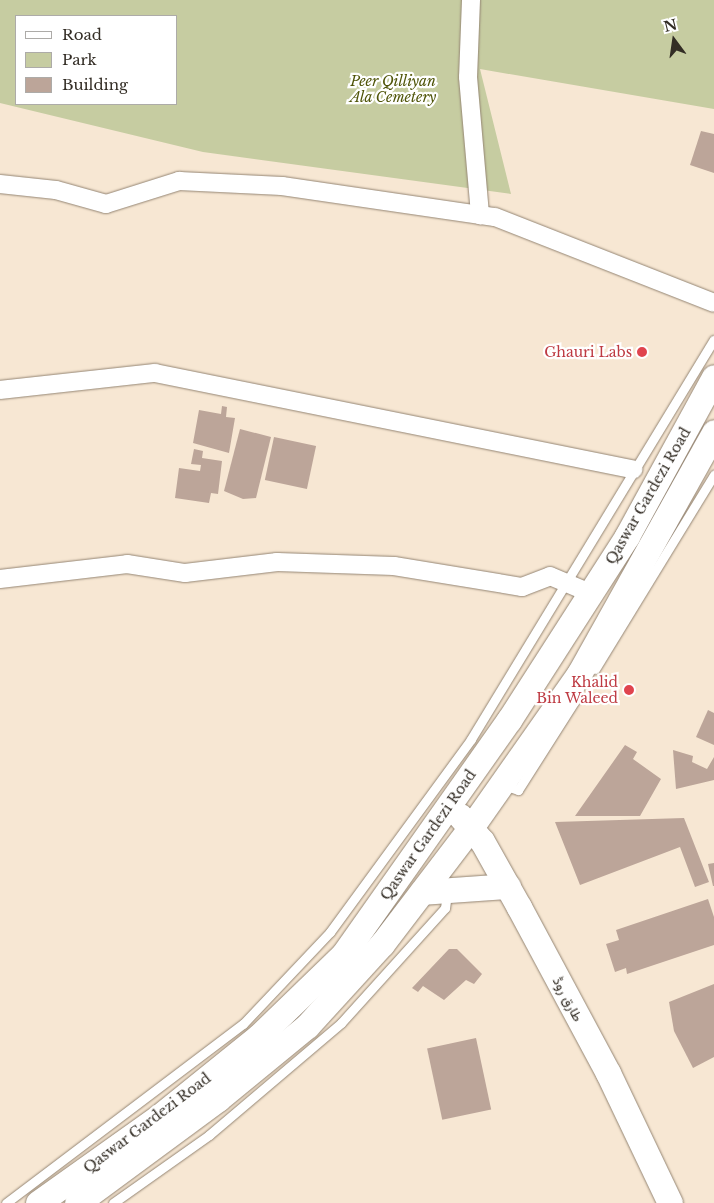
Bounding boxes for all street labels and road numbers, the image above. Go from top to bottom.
street label: Qaswar Gardezi Road [602,425,694,567]
street label: Qaswar Gardezi Road [377,767,479,903]
street label: طارق روڈ [549,974,587,1024]
street label: Qaswar Gardezi Road [80,1070,214,1176]

